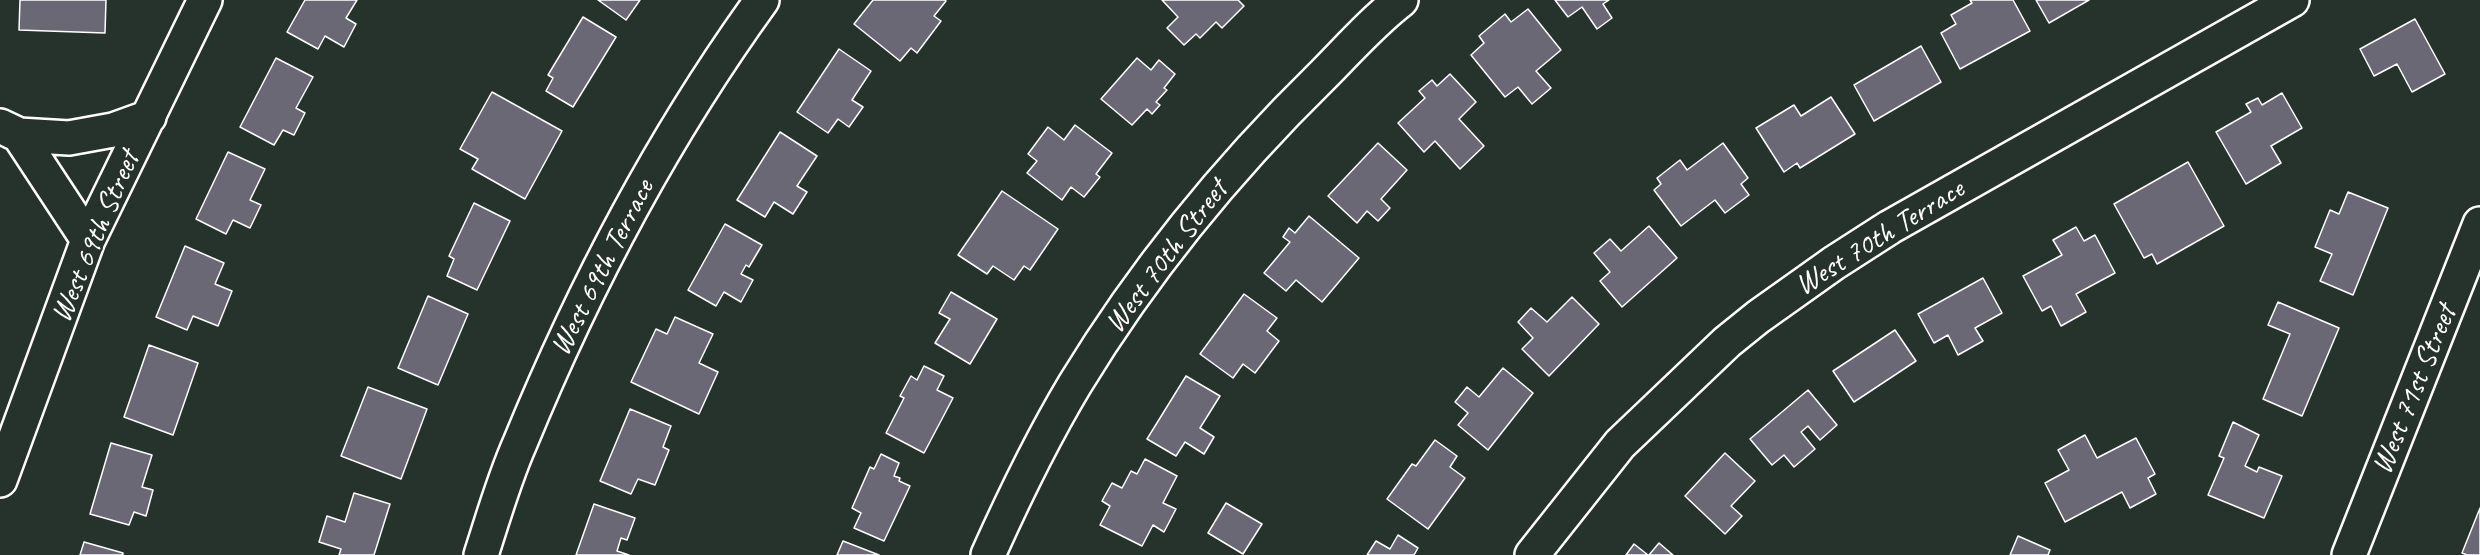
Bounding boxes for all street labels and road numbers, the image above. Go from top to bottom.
street label: West 69th Street [44,146,148,328]
street label: West 70th Terrace [1789,172,1971,304]
street label: West 70th Street [1098,173,1236,341]
street label: West 69th Terrace [543,174,663,362]
street label: West 71st Street [2365,300,2465,480]

